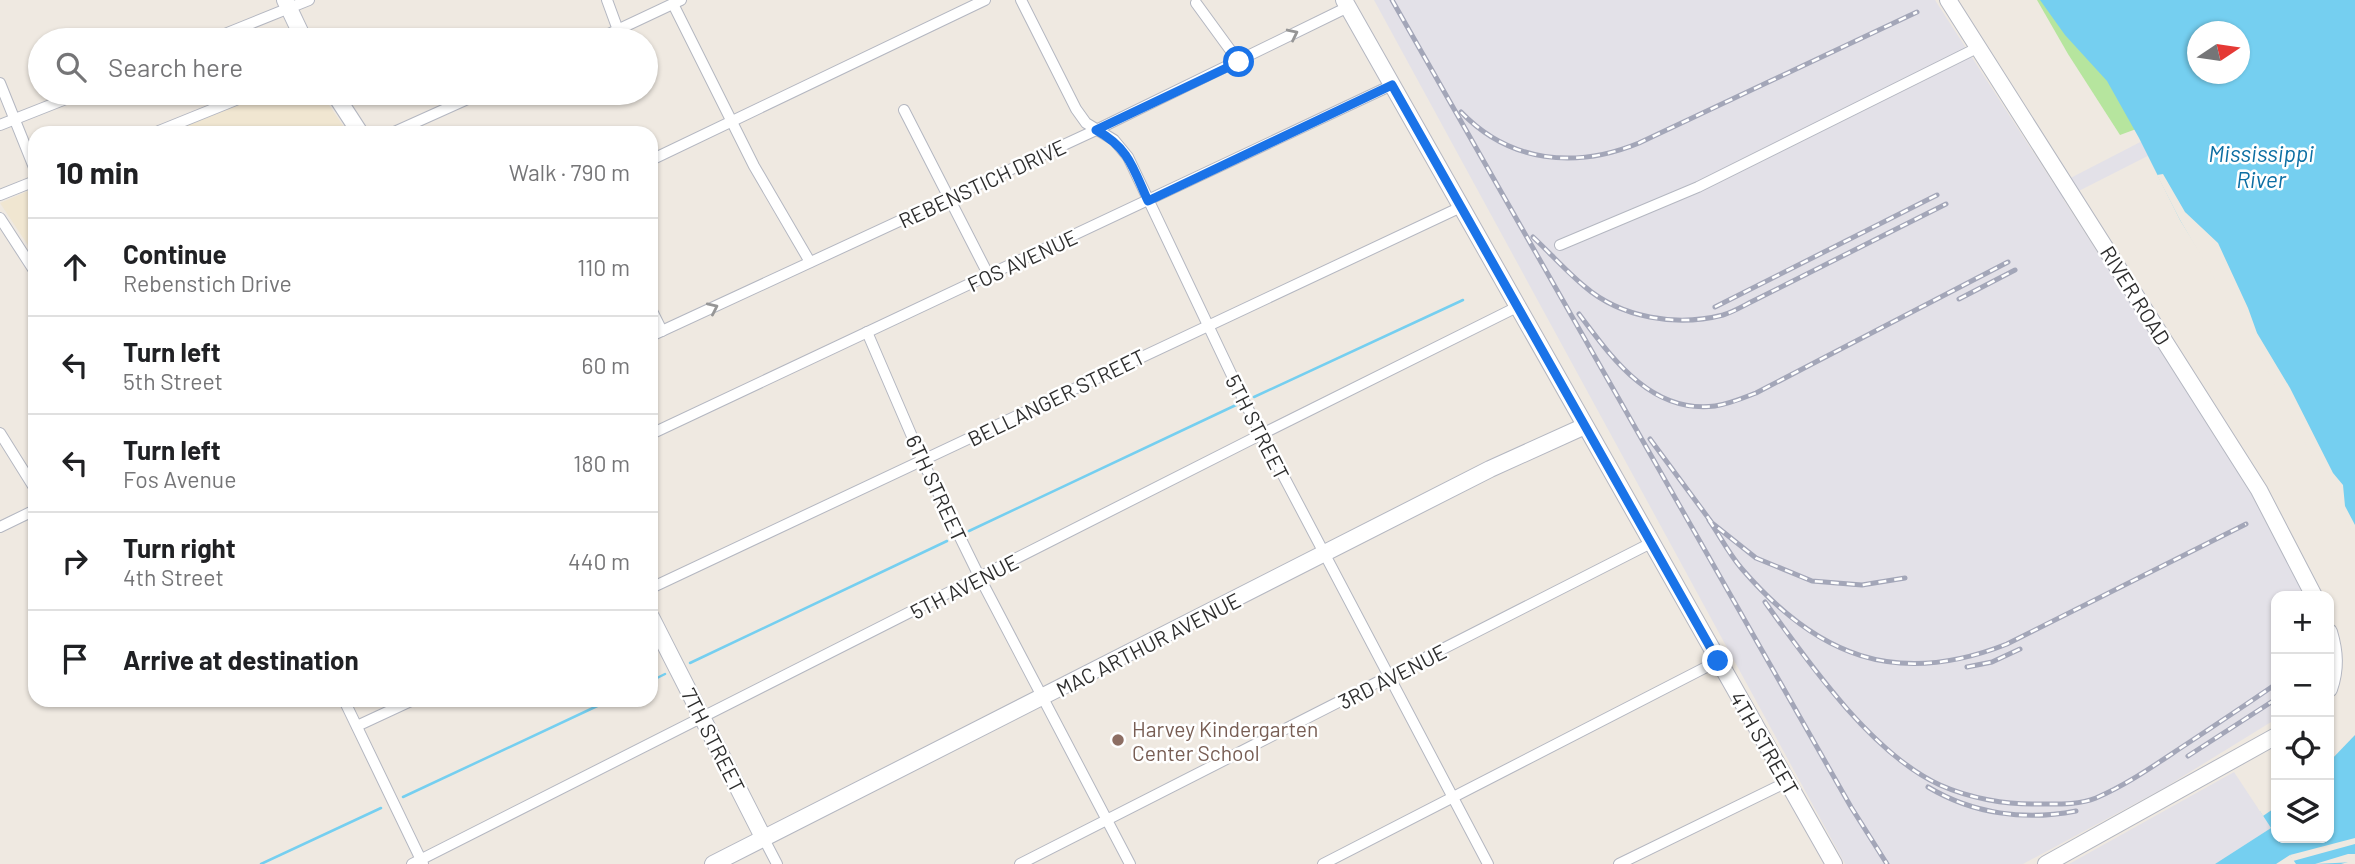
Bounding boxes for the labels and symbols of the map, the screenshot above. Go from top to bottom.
north arrow [2187,21,2250,84]
one-way arrow [1286,29,1298,43]
route start [1223,46,1254,77]
street label: REBENSTICH DRIVE [894,133,1070,233]
water label: Mississippi River [2208,139,2314,193]
street label: FOS AVENUE [963,224,1081,296]
street label: RIVER ROAD [2096,241,2176,349]
one-way arrow [706,302,718,316]
street label: BELLANGER STREET [963,343,1149,451]
street label: 5TH STREET [1221,370,1295,484]
street label: 6TH STREET [901,431,973,545]
street label: 5TH AVENUE [906,548,1022,624]
street label: MAC ARTHUR AVENUE [1052,587,1244,701]
street label: 3RD AVENUE [1334,638,1450,714]
route end [1702,645,1733,676]
street label: 7TH STREET [677,684,751,796]
street label: 4TH STREET [1725,687,1805,799]
place label: Harvey Kindergarten Center School [1132,716,1318,765]
marker: Harvey Kindergarten Center School [1110,732,1126,748]

